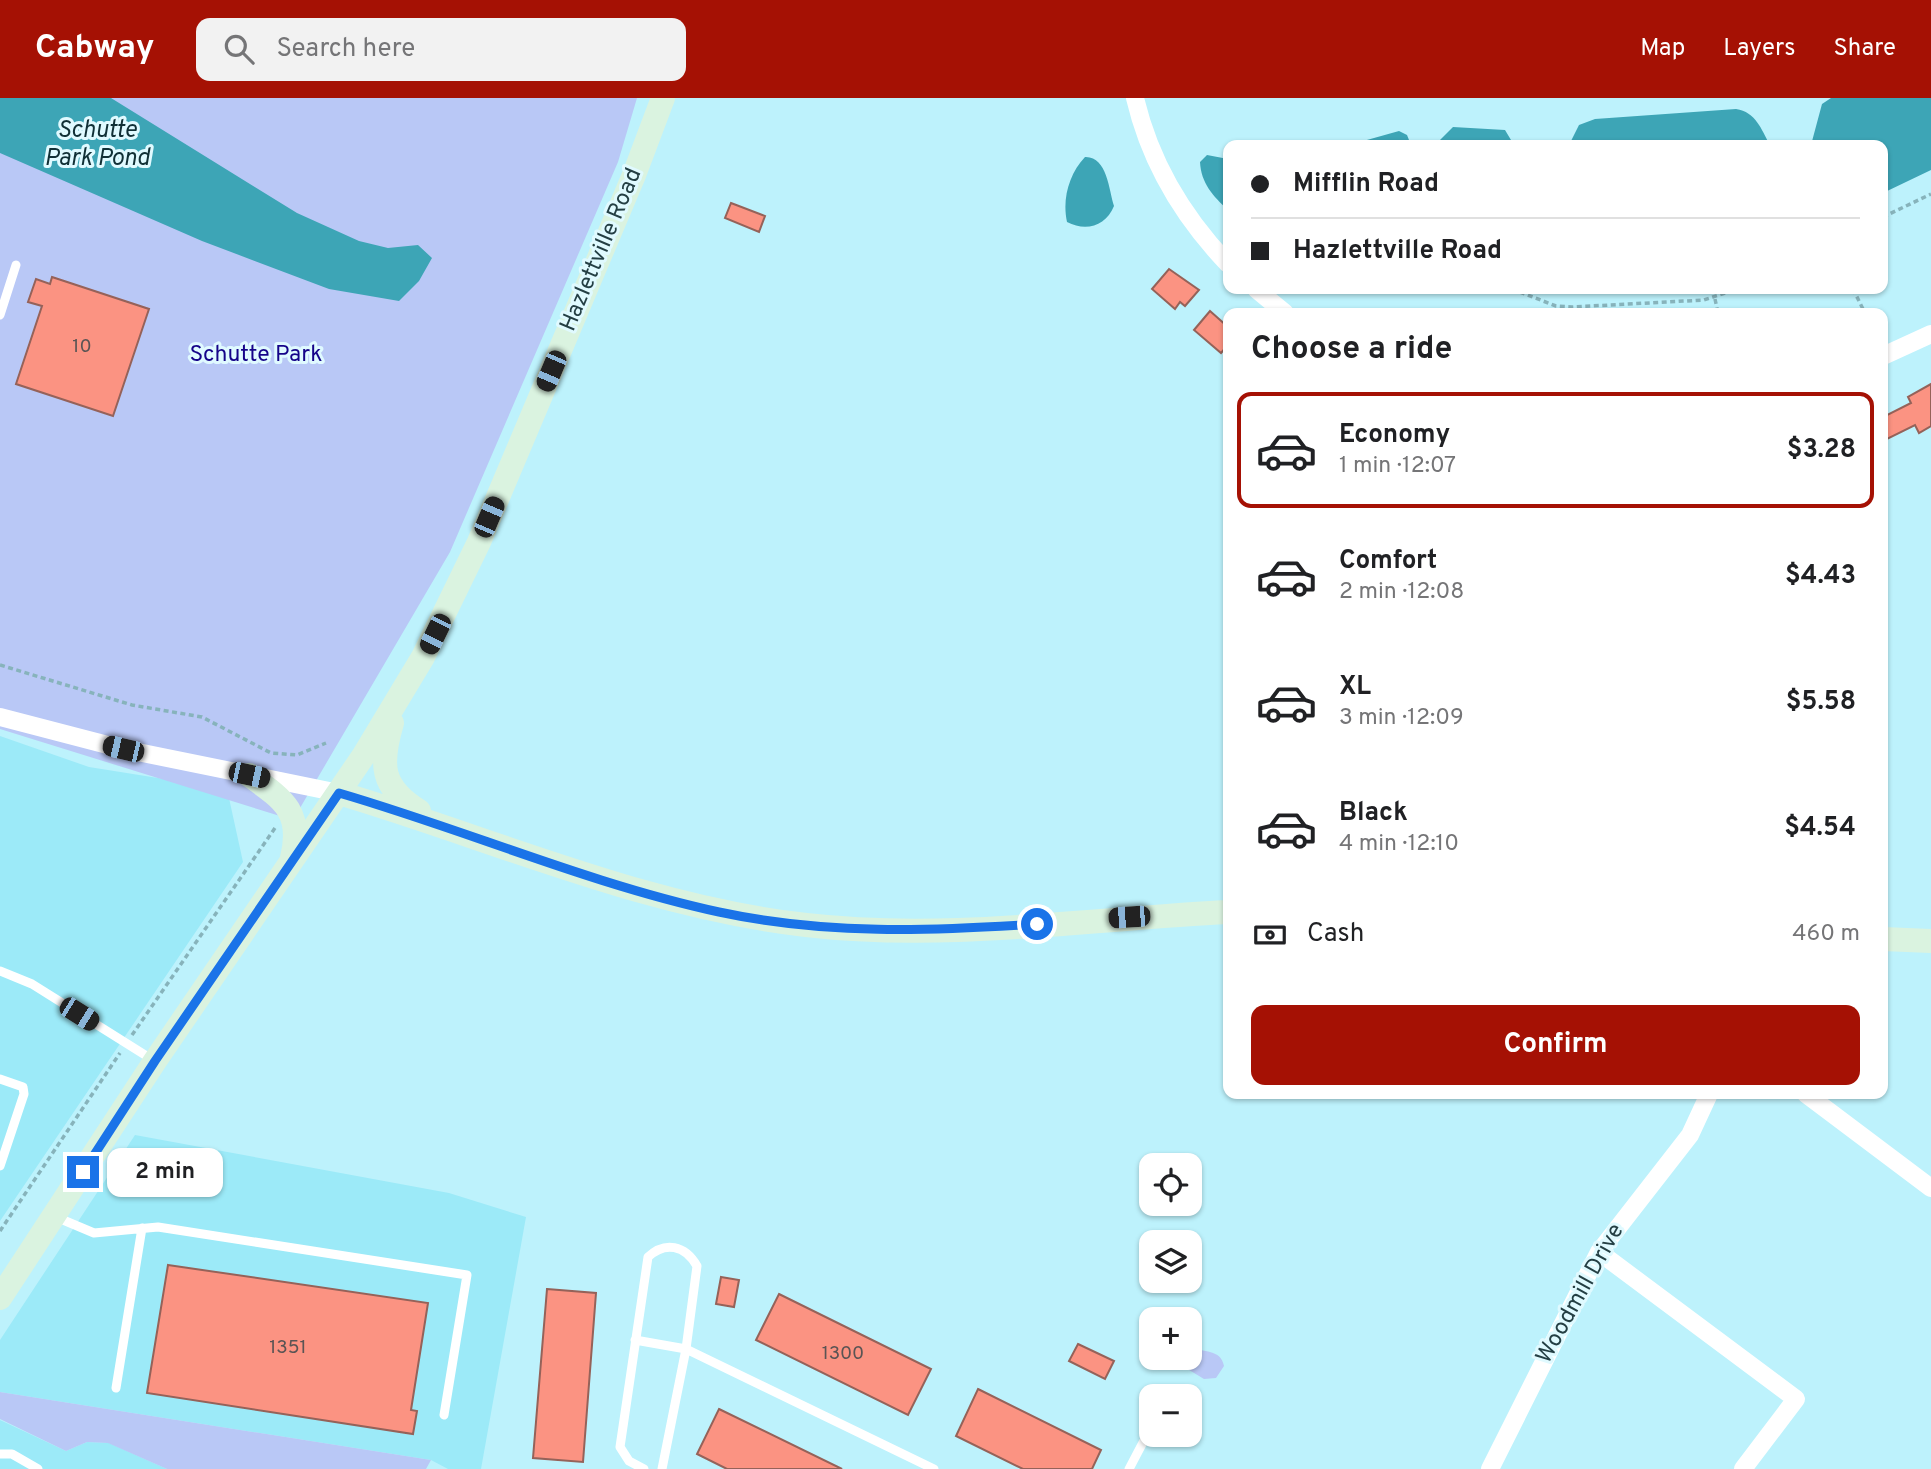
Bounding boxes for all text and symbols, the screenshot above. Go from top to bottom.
search box [196,18,686,81]
text: Cabway [35,28,154,70]
icon: search [220,30,258,68]
text: Search here [276,33,415,66]
text: Map [1640,34,1685,64]
text: Layers [1723,34,1795,64]
text: Share [1833,34,1896,64]
water label: Schutte Park Pond [44,116,152,174]
street label: Hazlettville Road [555,164,649,336]
text: Mifflin Road [1293,168,1439,201]
text: Hazlettville Road [1293,235,1502,268]
text: Choose a ride [1251,330,1452,370]
house number: 10 [72,335,92,359]
park label: Schutte Park [190,341,322,370]
car [534,348,569,394]
icon: car [1255,419,1318,482]
text: Economy [1339,419,1450,452]
text: $3.28 [1787,434,1856,467]
text: 1 min · 12:07 [1339,452,1456,481]
car [472,494,507,540]
icon: car [1255,545,1318,608]
text: Comfort [1339,545,1437,578]
text: $4.43 [1785,560,1856,593]
text: 2 min · 12:08 [1339,578,1464,607]
car [417,611,454,657]
icon: car [1255,671,1318,734]
text: XL [1339,671,1371,704]
text: $5.58 [1786,686,1856,719]
text: 3 min · 12:09 [1339,704,1464,733]
car [101,734,146,764]
car [227,760,272,790]
icon: car [1255,797,1318,860]
text: Black [1339,797,1408,830]
text: $4.54 [1784,812,1856,845]
text: 4 min · 12:10 [1339,830,1459,859]
car [1108,905,1151,929]
route start [1021,908,1053,940]
icon: cash [1251,916,1289,954]
text: Cash [1307,918,1364,951]
text: 460 m [1792,920,1860,949]
car [56,994,103,1034]
button: Confirm [1251,1005,1860,1085]
callout: 2 min [108,1148,223,1196]
map controls [1139,1153,1202,1447]
button: locate [1139,1153,1202,1216]
route end [67,1156,99,1188]
text: 2 min [135,1158,195,1187]
street label: Woodmill Drive [1531,1219,1631,1369]
button: layers [1139,1230,1202,1293]
button: + [1139,1307,1202,1370]
house number: 1351 [269,1336,307,1360]
house number: 1300 [822,1342,864,1366]
button: − [1139,1384,1202,1447]

